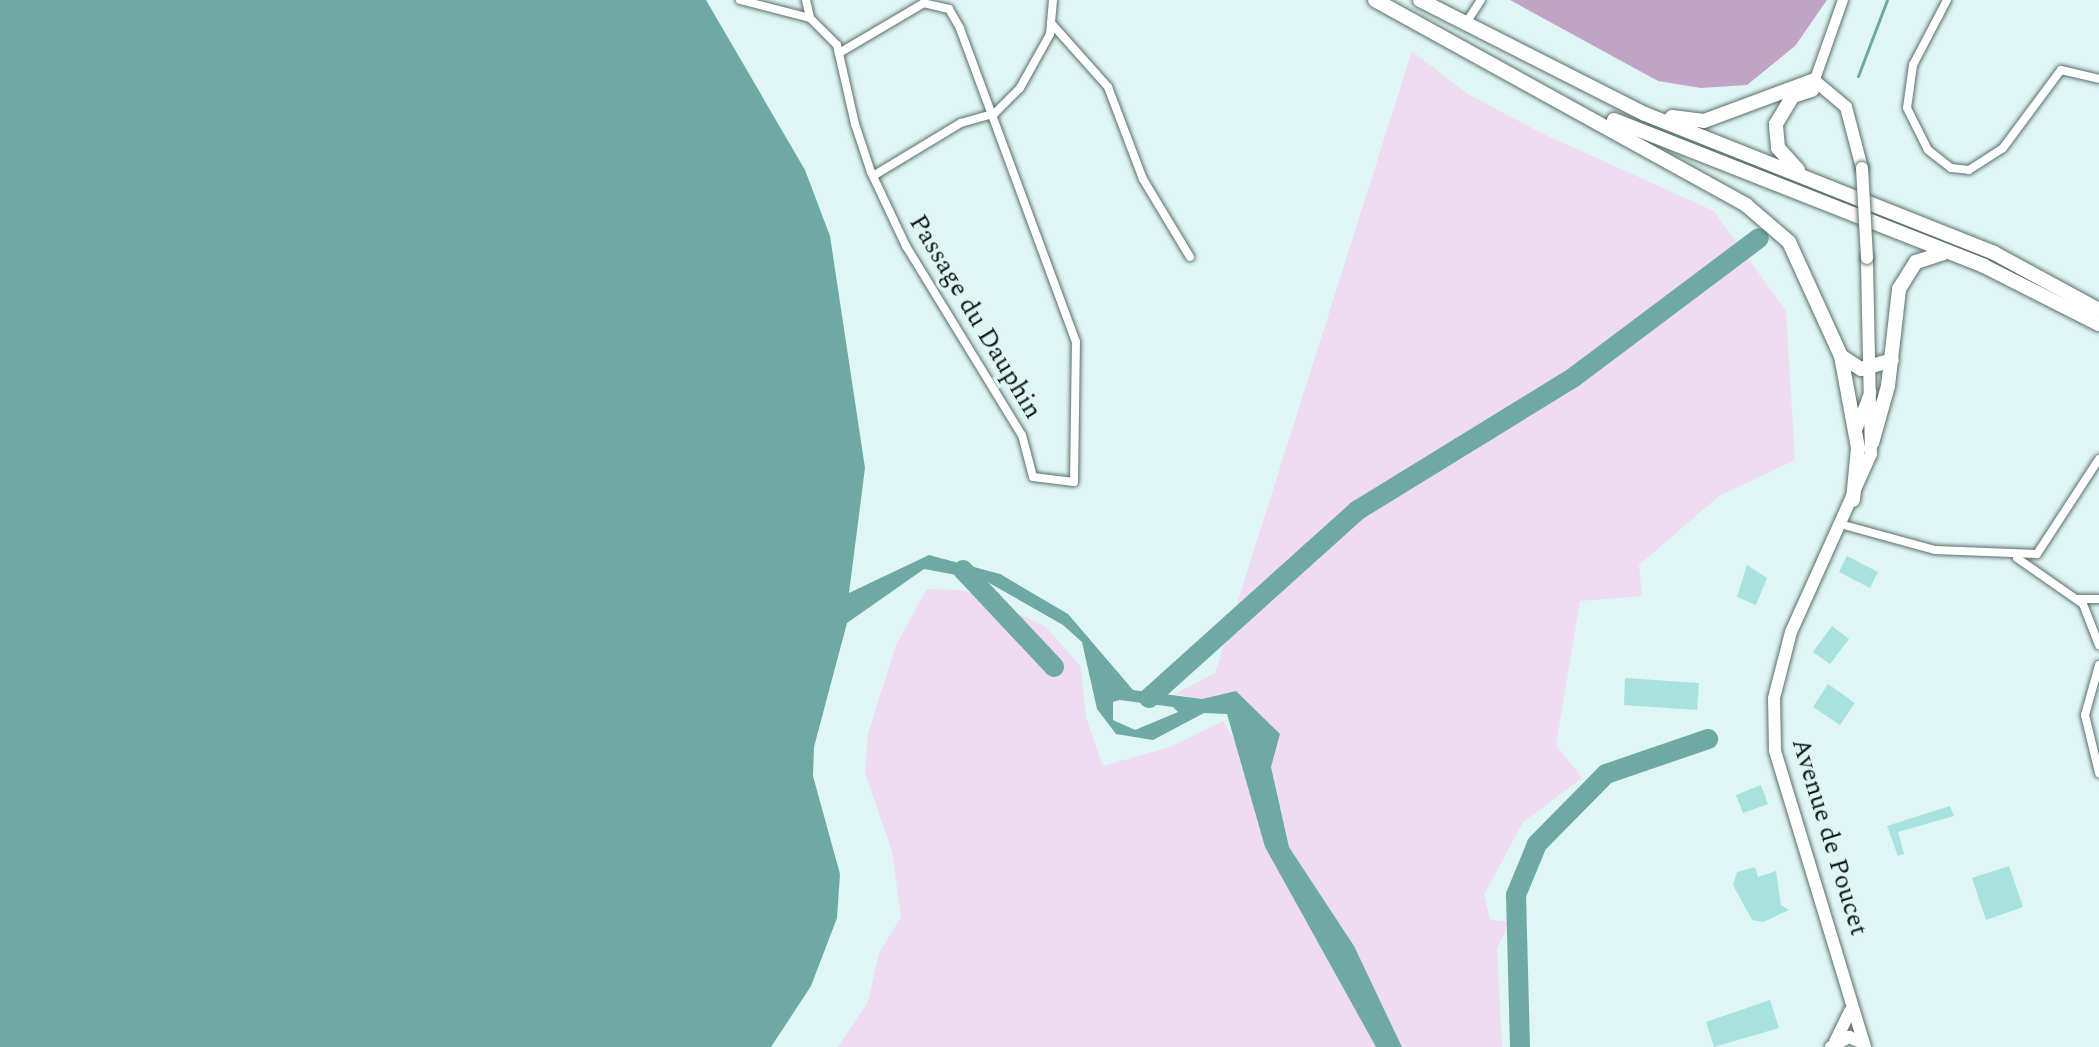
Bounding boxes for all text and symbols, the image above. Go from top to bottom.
street label: Passage du Dauphin [902,209,1048,425]
street label: Avenue de Poucet [1784,734,1874,940]

